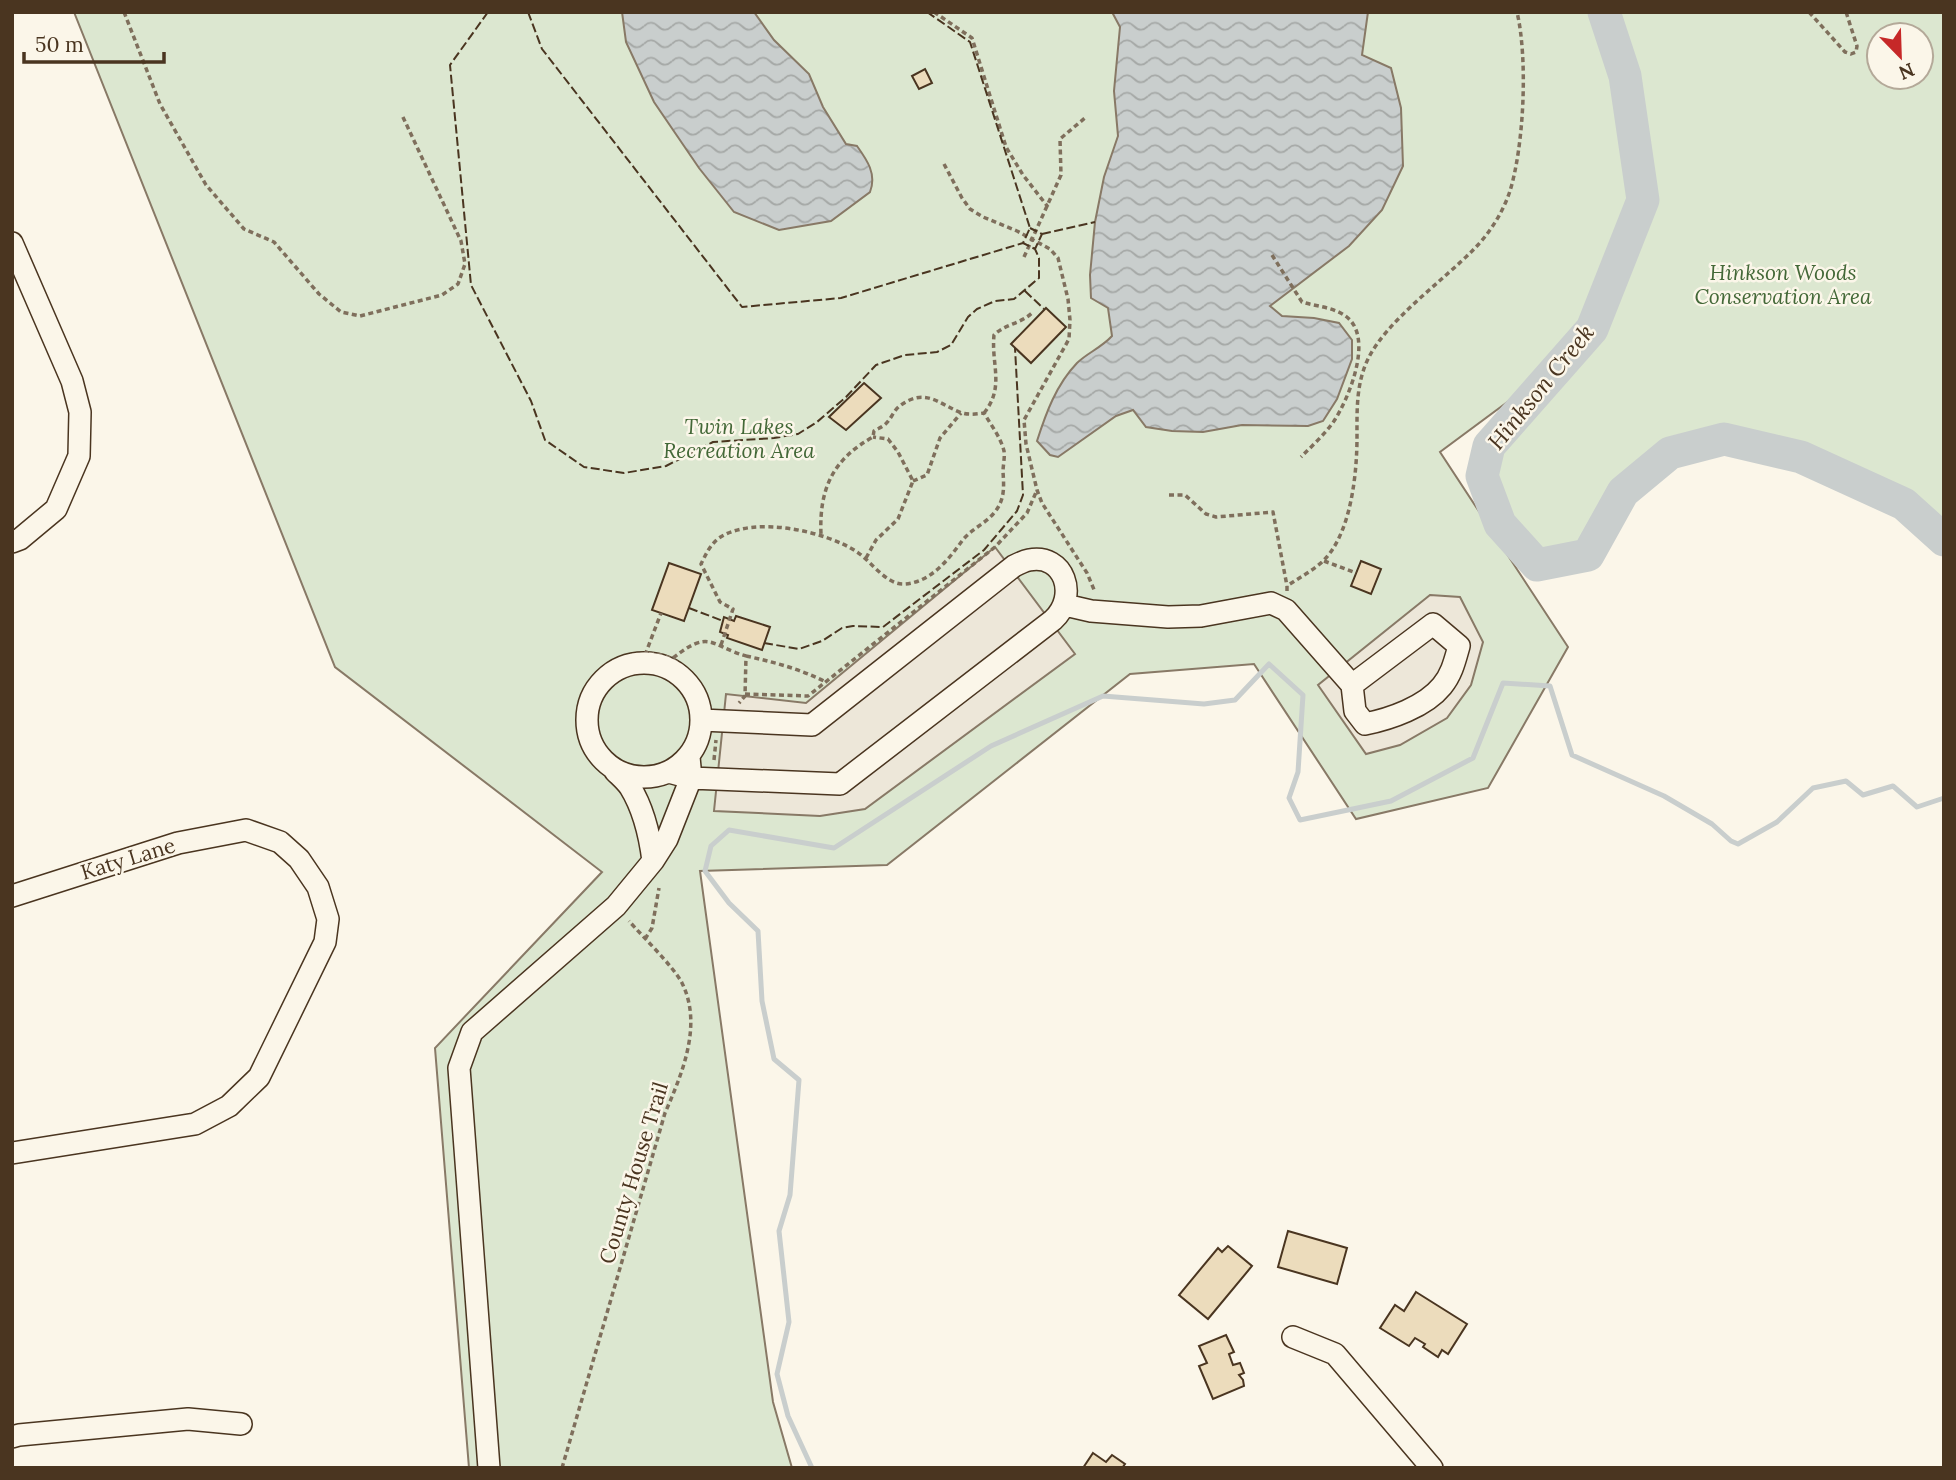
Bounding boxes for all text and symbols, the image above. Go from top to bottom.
scale bar [24,21,164,65]
north arrow [1865,21,1935,91]
text: 50 m [35,31,84,58]
text: N [1895,58,1918,86]
park label: Hinkson Woods Conservation Area [1694,259,1872,310]
water label: Hinkson Creek [1481,318,1600,455]
park label: Twin Lakes Recreation Area [663,413,815,464]
street label: Katy Lane [77,831,178,886]
street label: County House Trail [593,1079,674,1267]

